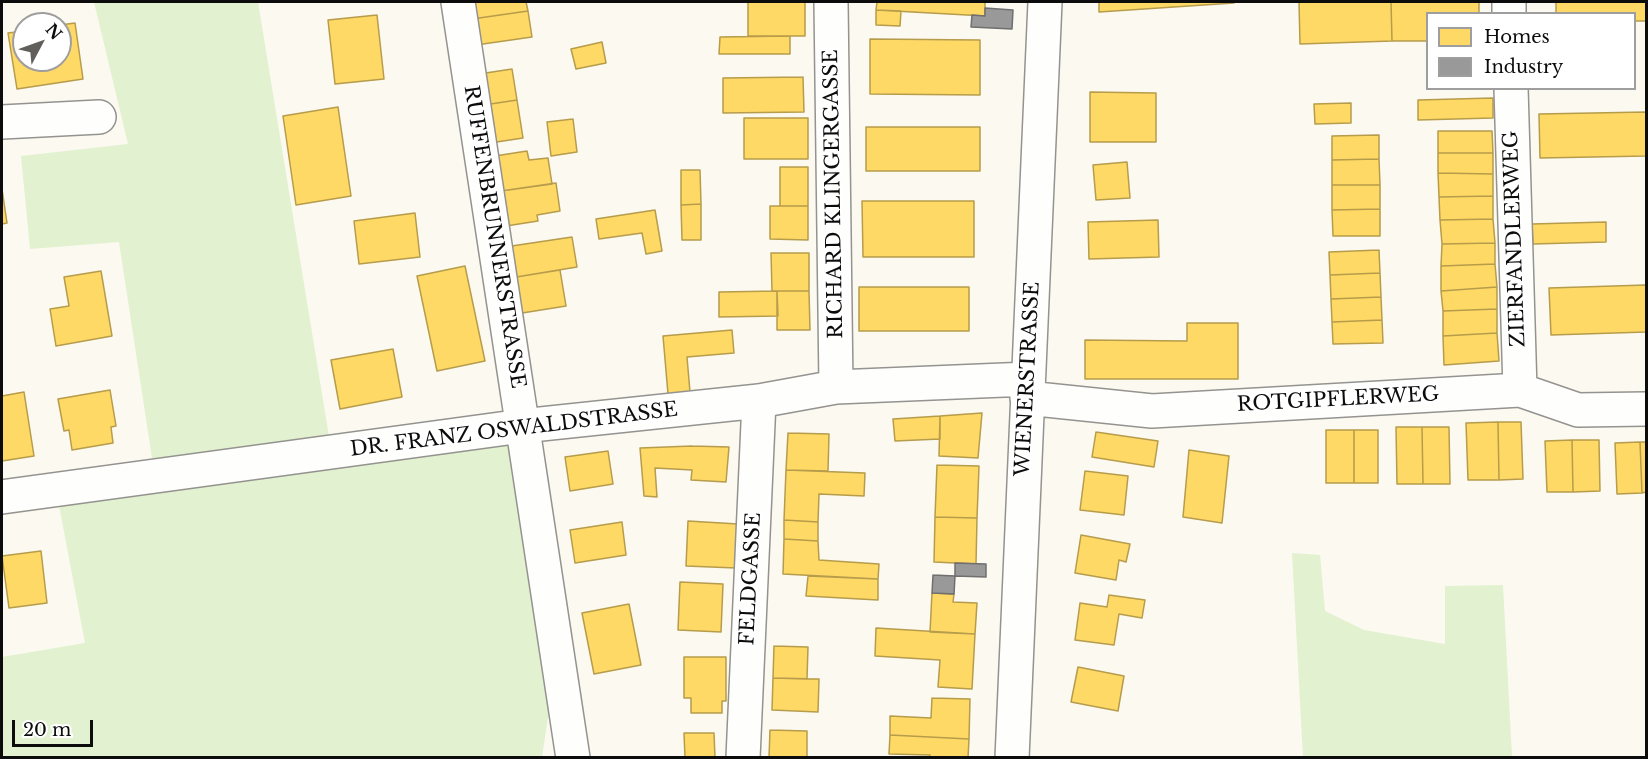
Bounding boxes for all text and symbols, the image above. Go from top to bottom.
north arrow [12,12,72,72]
legend [1426,12,1636,90]
text: N [42,19,67,44]
text: Homes [1484,26,1550,48]
street label: RICHARD KLINGERGASSE [819,49,849,339]
text: Industry [1484,56,1563,78]
street label: RUFFENBRUNNERSTRASSE [458,84,530,390]
street label: ZIERFANDLERWEG [1499,130,1531,348]
street label: WIENERSTRASSE [1011,281,1045,477]
street label: ROTGIPFLERWEG [1236,383,1440,417]
street label: DR. FRANZ OSWALDSTRASSE [349,398,679,462]
street label: FELDGASSE [736,512,766,646]
scale bar [15,708,96,746]
text: 20 m [23,719,71,741]

